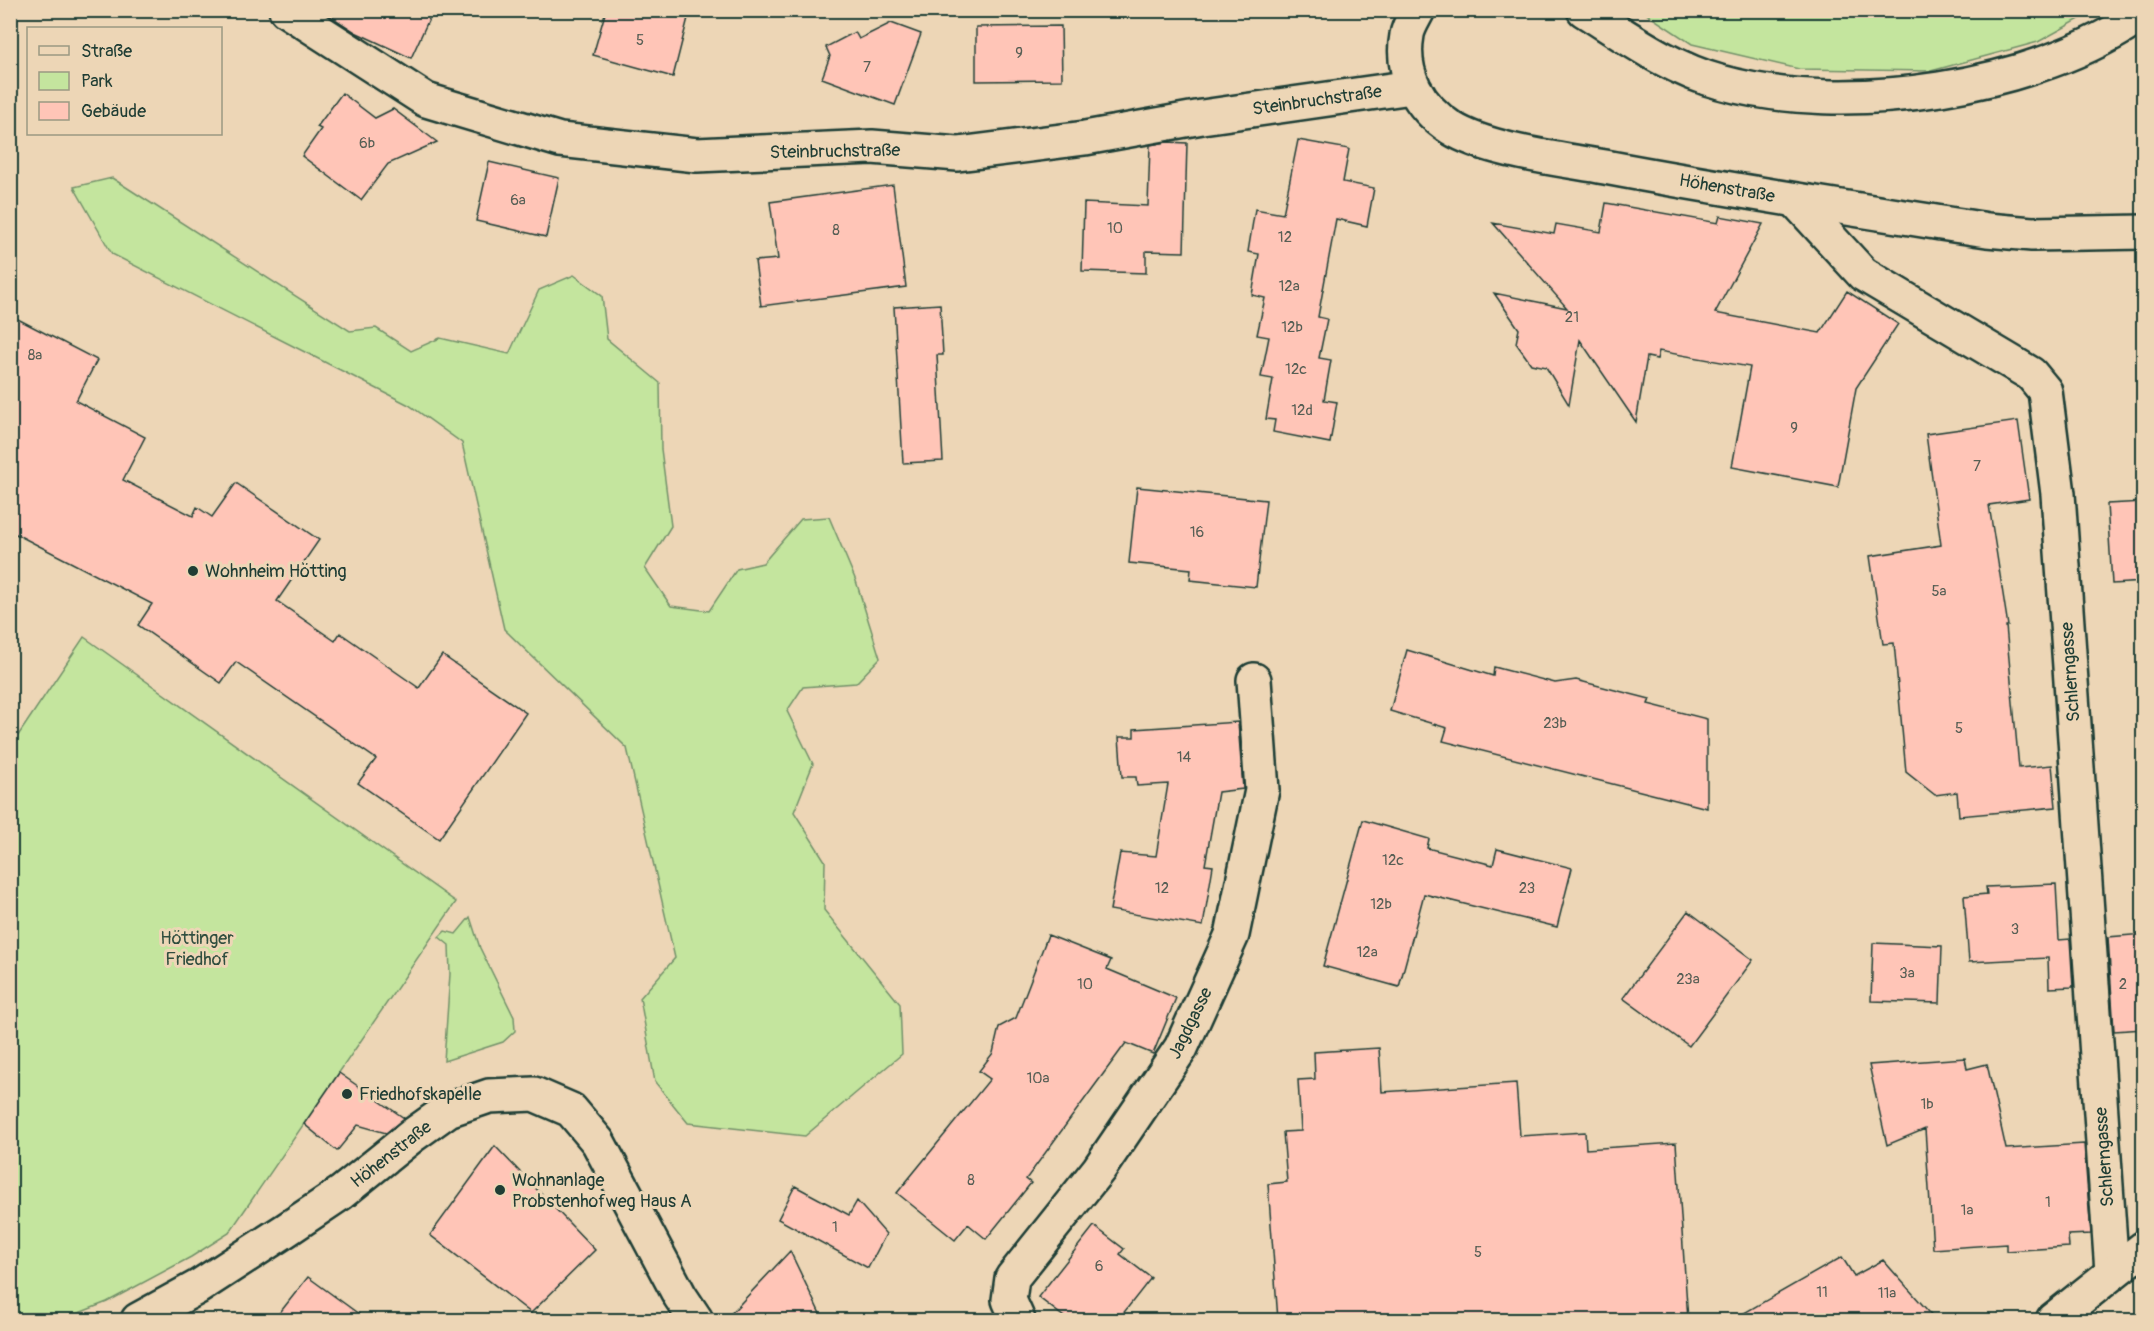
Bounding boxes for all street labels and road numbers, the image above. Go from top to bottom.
street label: Steinbruchstraße [1251,80,1383,121]
street label: Steinbruchstraße [770,139,901,164]
street label: Höhenstraße [1677,169,1777,208]
street label: Schlerngasse [2056,621,2085,723]
street label: Jagdgasse [1163,983,1218,1063]
street label: Schlerngasse [2090,1106,2119,1208]
street label: Höhenstraße [346,1115,437,1193]

